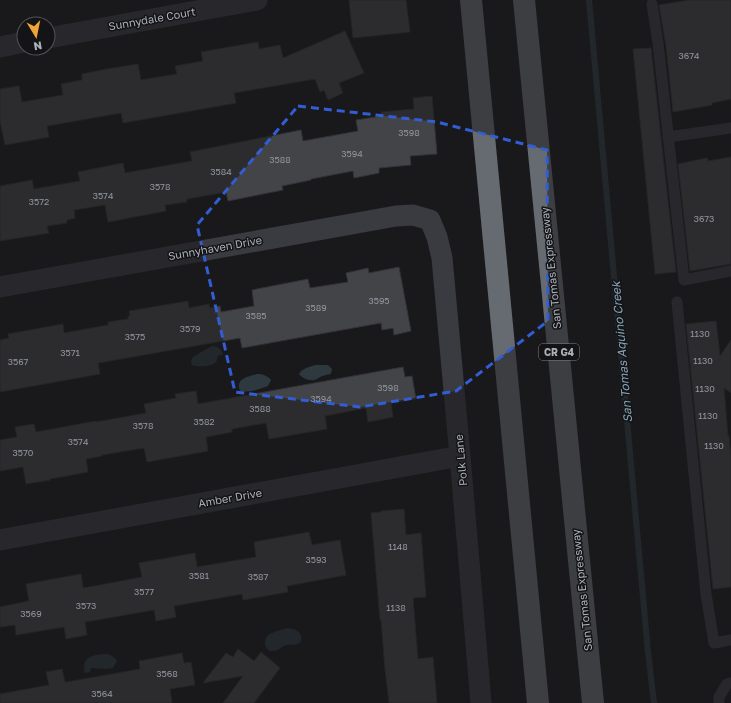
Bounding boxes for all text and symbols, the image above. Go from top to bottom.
street label: Sunnydale Court [107,4,196,33]
north arrow [16,16,56,56]
text: N [33,39,43,53]
house number: 3674 [679,50,700,61]
house number: 3598 [398,127,420,138]
house number: 3594 [341,148,363,159]
house number: 3588 [269,154,291,165]
house number: 3584 [210,166,232,177]
house number: 3578 [150,181,170,192]
house number: 3574 [93,190,114,201]
house number: 3572 [29,196,49,207]
street label: San Tomas Expressway [538,207,563,330]
house number: 3673 [694,213,714,224]
street label: Sunnyhaven Drive [167,233,263,262]
water label: San Tomas Aquino Creek [608,279,635,423]
house number: 3595 [368,295,390,306]
house number: 3589 [305,302,327,313]
house number: 3585 [245,310,267,321]
house number: 3579 [180,323,200,334]
house number: 1130 [690,328,710,339]
house number: 3575 [125,331,145,342]
road number: CR G4 [539,344,579,360]
house number: 3571 [60,347,80,358]
house number: 1130 [693,355,713,366]
house number: 3567 [8,356,29,367]
house number: 3598 [377,382,399,393]
house number: 1130 [695,383,715,394]
house number: 3594 [310,393,332,404]
house number: 3588 [249,403,271,414]
house number: 1130 [698,410,718,421]
house number: 3582 [193,416,215,427]
house number: 3578 [133,420,153,431]
street label: Polk Lane [452,434,469,486]
house number: 3574 [68,436,89,447]
house number: 1130 [704,440,724,451]
house number: 3570 [13,447,34,458]
street label: Amber Drive [197,486,263,510]
street label: San Tomas Expressway [569,529,594,652]
house number: 1148 [388,541,408,552]
house number: 3593 [305,554,327,565]
house number: 3581 [189,570,210,581]
house number: 3587 [248,571,269,582]
house number: 3577 [134,586,154,597]
house number: 3573 [76,600,96,611]
house number: 1138 [386,602,406,613]
house number: 3569 [20,608,42,619]
house number: 3568 [156,668,178,679]
house number: 3564 [91,688,113,699]

